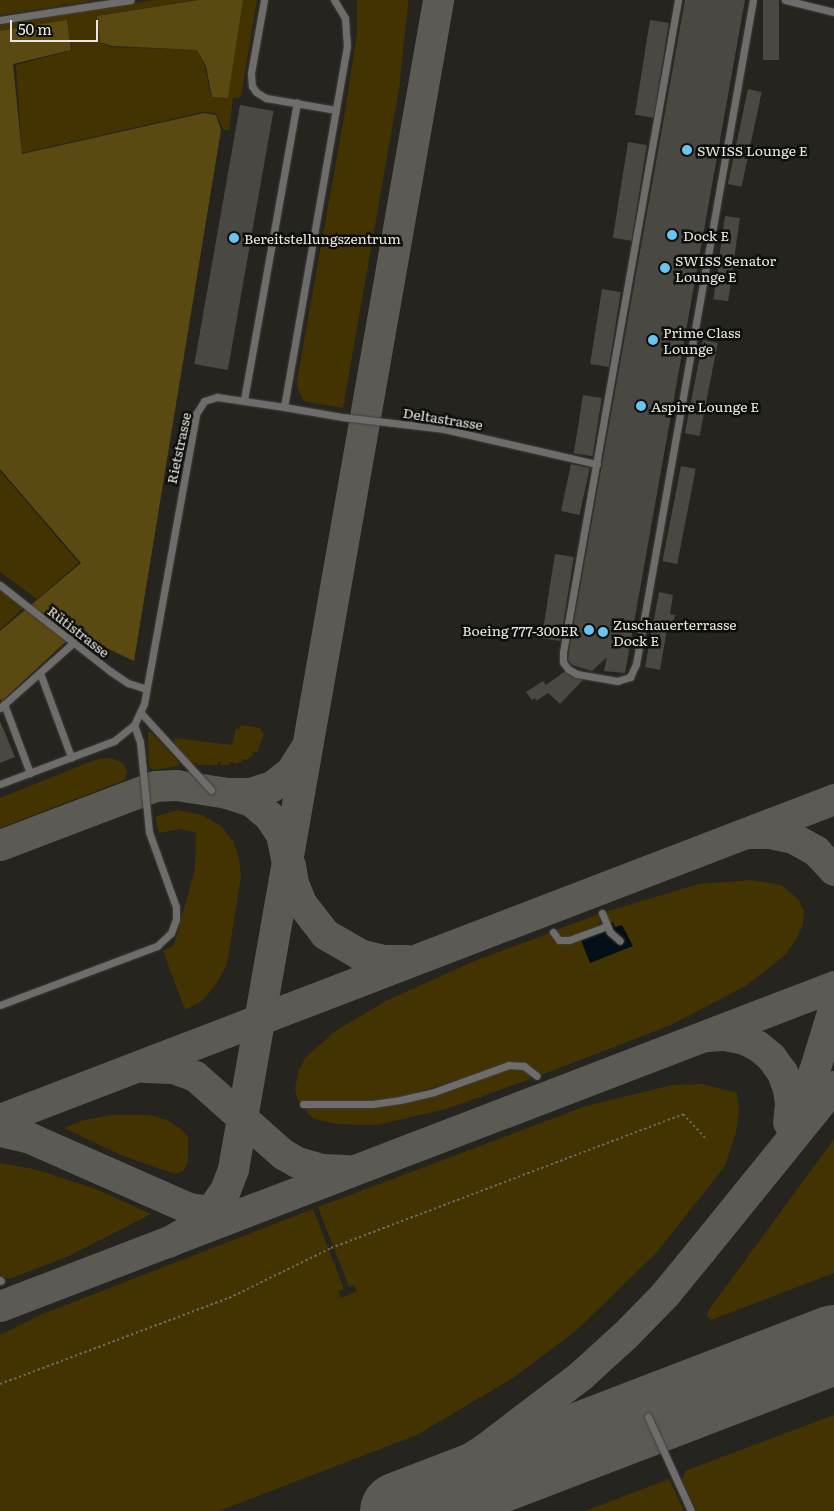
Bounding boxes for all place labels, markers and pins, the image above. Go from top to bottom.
place label: SWISS Lounge E [697,142,808,158]
marker: SWISS Lounge E [681,144,693,156]
place label: Dock E [683,227,729,243]
marker: Dock E [665,228,679,242]
place label: Bereitstellungszentrum [244,230,401,246]
marker: Bereitstellungszentrum [228,232,240,244]
place label: SWISS Senator Lounge E [675,252,776,284]
marker: SWISS Senator Lounge E [659,262,671,274]
place label: Prime Class Lounge [663,324,741,357]
marker: Prime Class Lounge [647,334,659,346]
place label: Aspire Lounge E [651,398,759,414]
marker: Aspire Lounge E [635,400,647,412]
place label: Zuschauerterrasse Dock E [613,616,737,648]
place label: Boeing 777-300ER [462,622,579,638]
marker: Boeing 777-300ER [583,624,595,636]
marker: Zuschauerterrasse Dock E [597,626,609,638]

